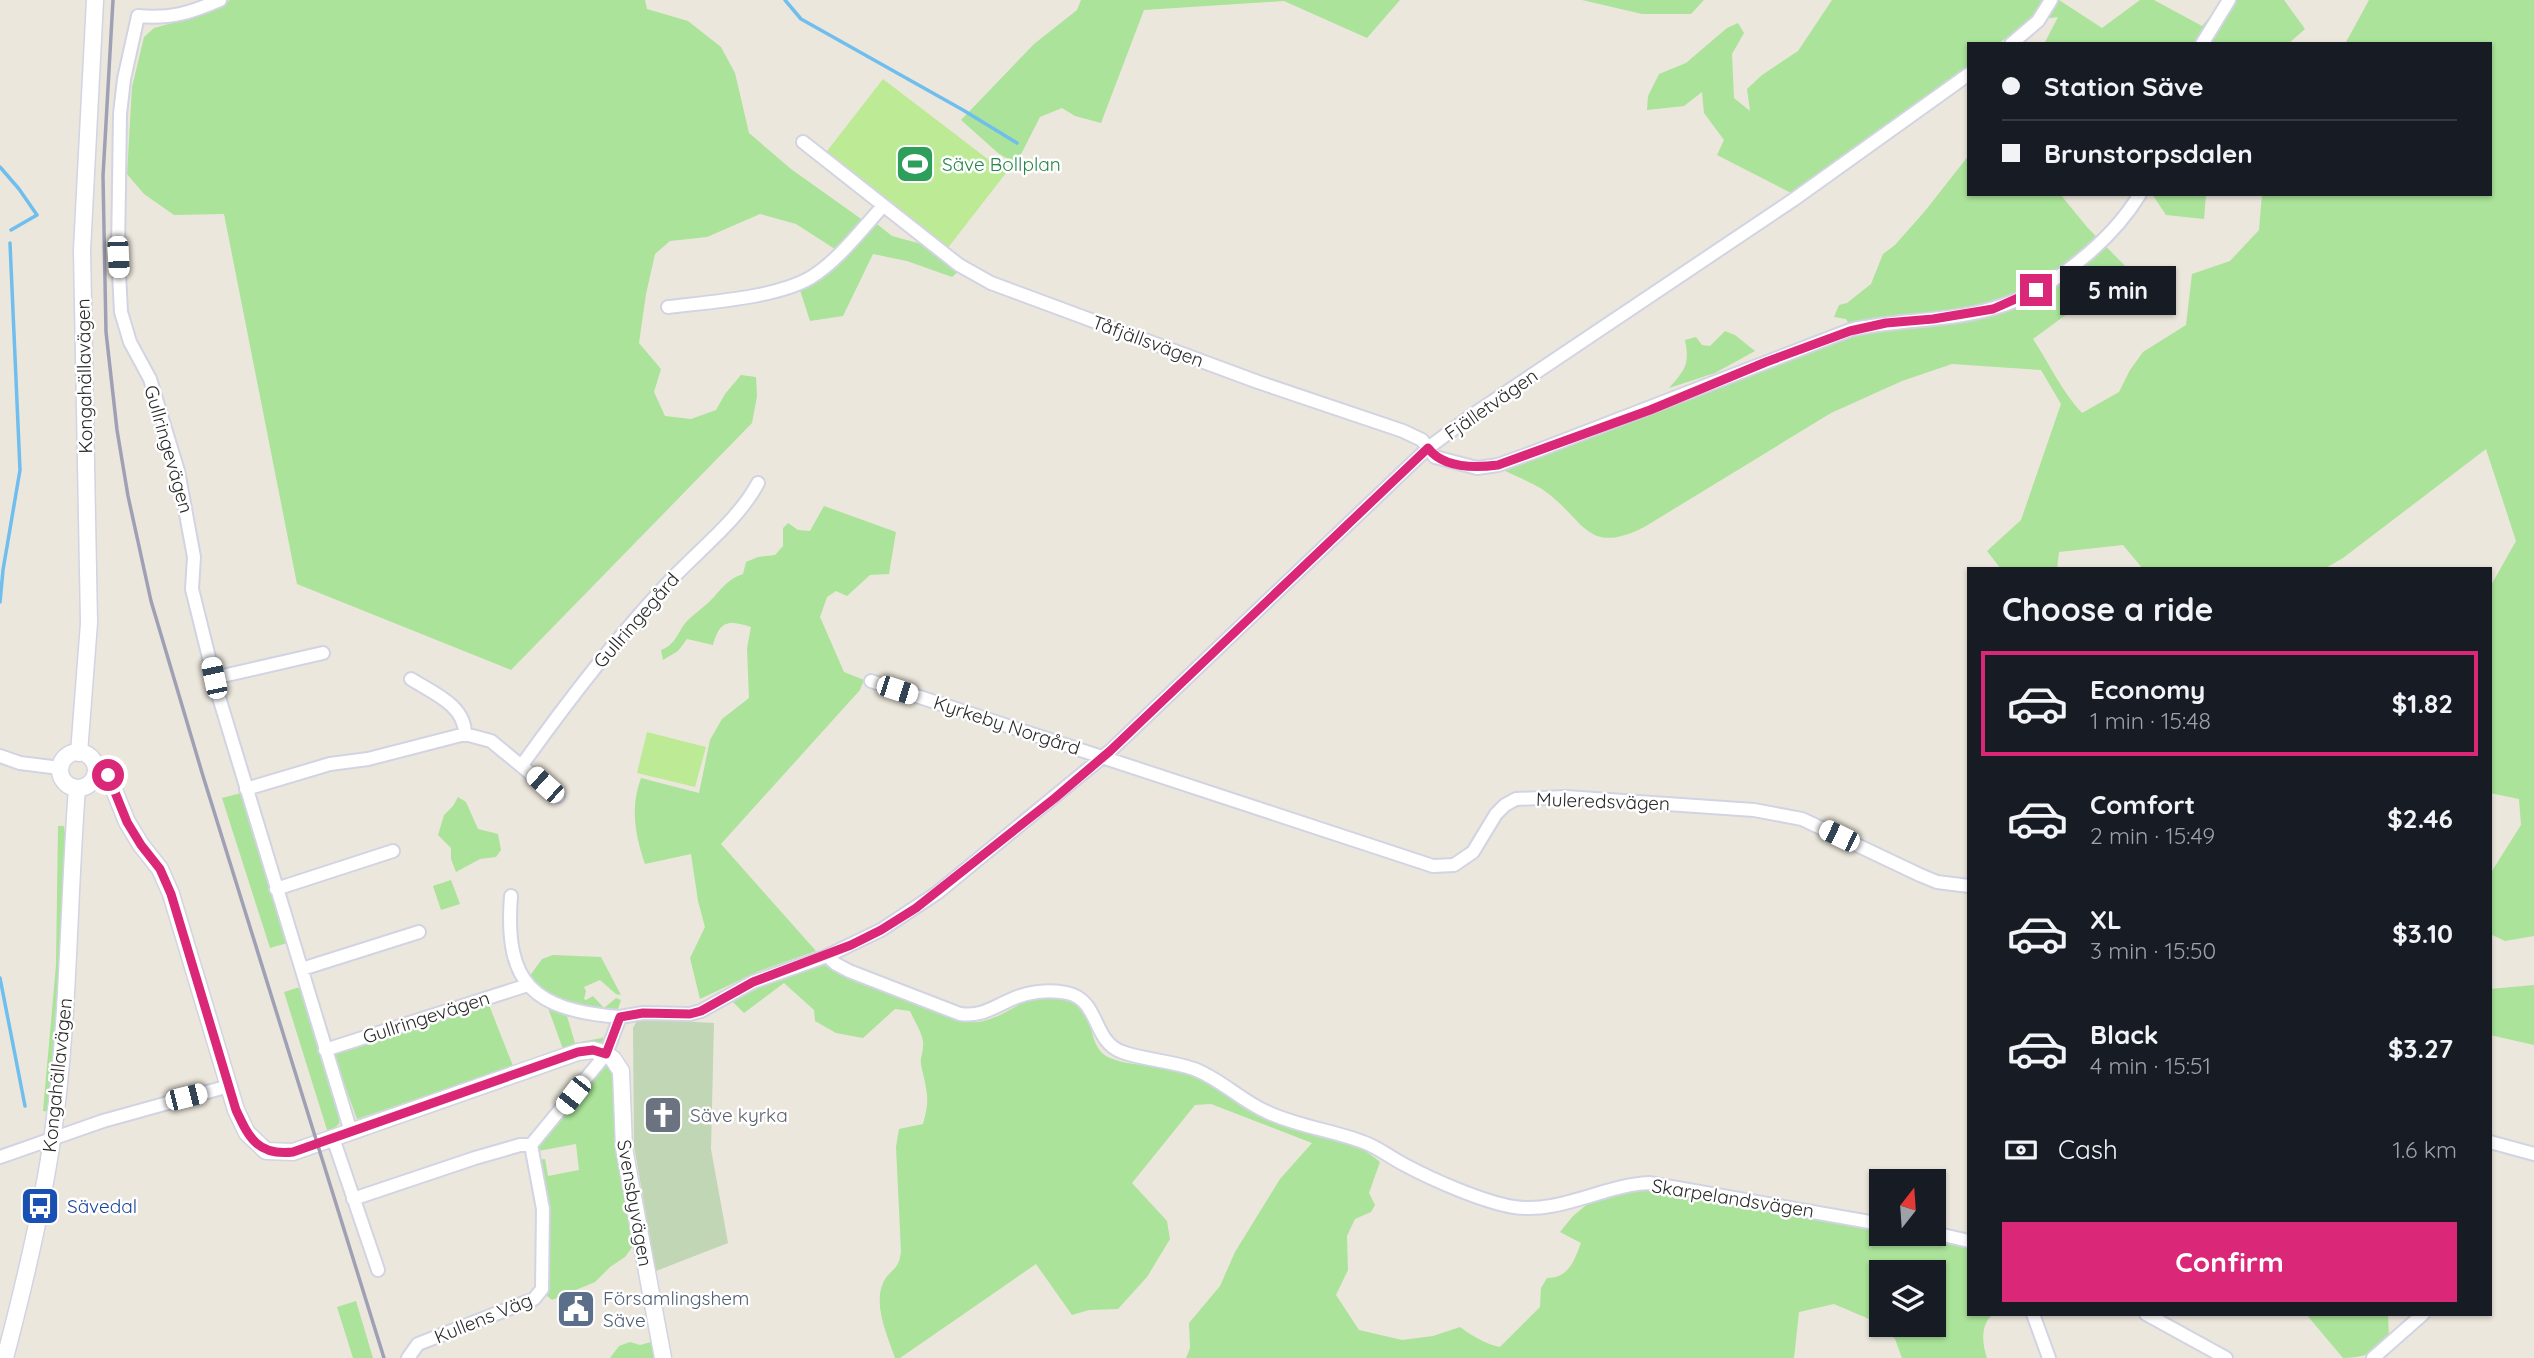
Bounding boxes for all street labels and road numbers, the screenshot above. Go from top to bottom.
street label: Kongahällavägen [71,298,97,454]
street label: Tåfjällsvägen [1089,310,1207,372]
street label: Fjälletvägen [1440,363,1542,445]
street label: Gullringevägen [139,382,199,516]
street label: Gullringegård [588,567,684,673]
street label: Kyrkeby Norgård [931,690,1083,760]
street label: Muleredsvägen [1536,787,1670,815]
street label: Gullringevägen [360,985,492,1049]
street label: Kongahällavägen [37,997,77,1153]
street label: Svensbyvägen [612,1138,658,1268]
street label: Skarpelandsvägen [1650,1173,1816,1223]
street label: Kullens Väg [431,1287,535,1349]

